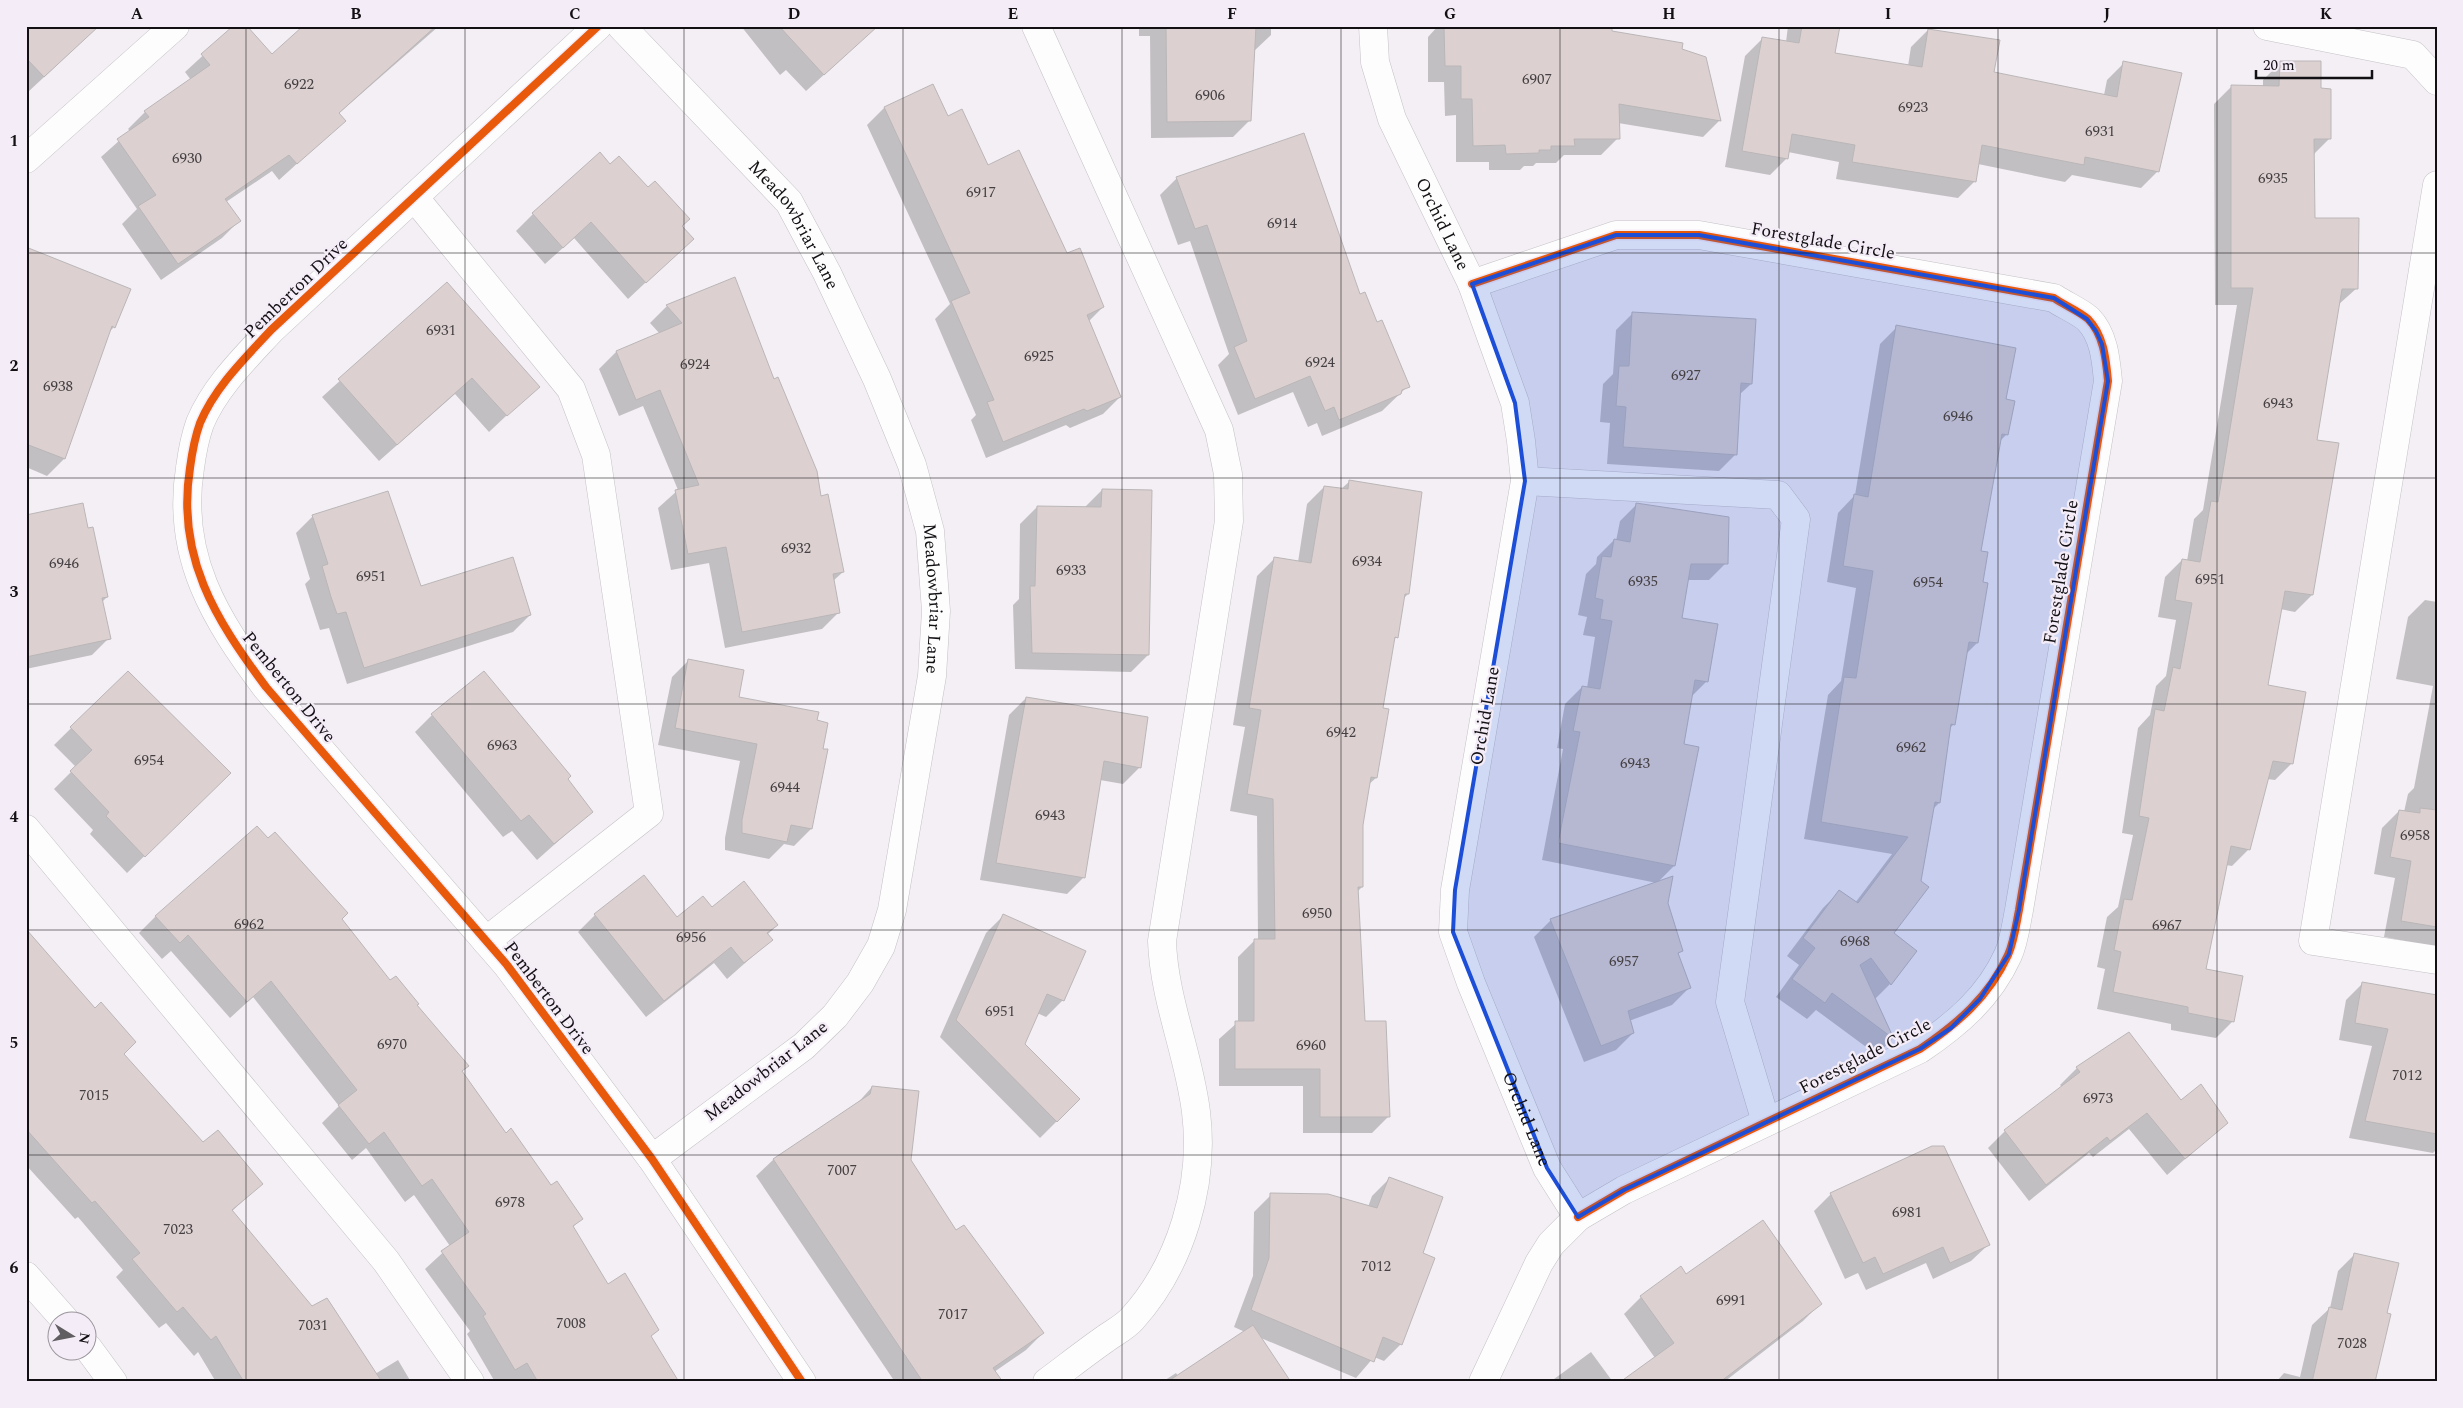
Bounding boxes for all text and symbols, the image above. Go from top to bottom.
text: A [131,2,144,26]
text: B [350,2,362,26]
text: C [569,2,581,26]
text: D [788,2,801,26]
text: E [1008,2,1018,26]
text: F [1227,2,1237,26]
text: G [1444,2,1456,26]
text: H [1662,2,1676,26]
text: I [1885,2,1891,26]
text: J [2104,2,2111,26]
text: K [2320,2,2333,26]
scale bar [2256,48,2372,80]
text: 20 m [2263,54,2295,77]
house number: 6907 [1522,68,1552,91]
house number: 6922 [284,73,314,96]
house number: 6906 [1195,84,1225,107]
house number: 6923 [1898,96,1928,119]
house number: 6931 [2085,120,2115,143]
text: 1 [10,129,18,153]
house number: 6930 [172,147,202,170]
street label: Meadowbriar Lane [742,154,846,294]
house number: 6935 [2258,167,2288,190]
street label: Orchid Lane [1409,173,1477,275]
house number: 6917 [966,181,996,204]
house number: 6914 [1267,212,1297,235]
street label: Forestglade Circle [1749,215,1897,267]
street label: Pemberton Drive [238,231,354,345]
house number: 6931 [426,319,456,342]
house number: 6925 [1024,345,1054,368]
house number: 6924 [1305,351,1335,374]
house number: 6924 [680,353,710,376]
text: 2 [10,354,19,378]
house number: 6927 [1671,364,1701,387]
house number: 6938 [43,375,73,398]
house number: 6943 [2263,392,2293,415]
house number: 6946 [1943,405,1973,428]
street label: Forestglade Circle [2036,498,2086,646]
street label: Meadowbriar Lane [916,522,950,675]
house number: 6932 [781,537,811,560]
house number: 6934 [1352,550,1382,573]
house number: 6946 [49,552,79,575]
house number: 6933 [1056,559,1086,582]
house number: 6951 [356,565,386,588]
house number: 6951 [2195,568,2225,591]
house number: 6935 [1628,570,1658,593]
house number: 6954 [1913,571,1943,594]
text: 3 [10,580,19,604]
street label: Pemberton Drive [236,626,342,748]
street label: Orchid Lane [1463,664,1507,768]
house number: 6942 [1326,721,1356,744]
house number: 6963 [487,734,517,757]
house number: 6962 [1896,736,1926,759]
house number: 6954 [134,749,164,772]
house number: 6943 [1620,752,1650,775]
house number: 6944 [770,776,800,799]
house number: 6943 [1035,804,1065,827]
text: 4 [10,805,19,829]
house number: 6958 [2400,824,2430,847]
house number: 6950 [1302,902,1332,925]
house number: 6962 [234,913,264,936]
house number: 6967 [2152,914,2182,937]
house number: 6956 [676,926,706,949]
house number: 6968 [1840,930,1870,953]
street label: Pemberton Drive [497,935,601,1061]
house number: 6957 [1609,950,1639,973]
house number: 6951 [985,1000,1015,1023]
street label: Forestglade Circle [1794,1011,1936,1101]
street label: Meadowbriar Lane [698,1014,834,1128]
text: 5 [10,1031,18,1055]
house number: 6970 [377,1033,407,1056]
house number: 6960 [1296,1034,1326,1057]
house number: 7012 [2392,1064,2422,1087]
street label: Orchid Lane [1495,1067,1558,1170]
house number: 7015 [79,1084,109,1107]
house number: 6973 [2083,1087,2113,1110]
house number: 7007 [827,1159,857,1182]
house number: 6978 [495,1191,525,1214]
house number: 6981 [1892,1201,1922,1224]
house number: 7023 [163,1218,193,1241]
house number: 7012 [1361,1255,1391,1278]
text: 6 [10,1256,19,1280]
house number: 6991 [1716,1289,1746,1312]
house number: 7017 [938,1303,968,1326]
north arrow [48,1310,98,1360]
house number: 7008 [556,1312,586,1335]
house number: 7031 [298,1314,328,1337]
text: N [73,1331,96,1346]
house number: 7028 [2337,1332,2367,1355]

